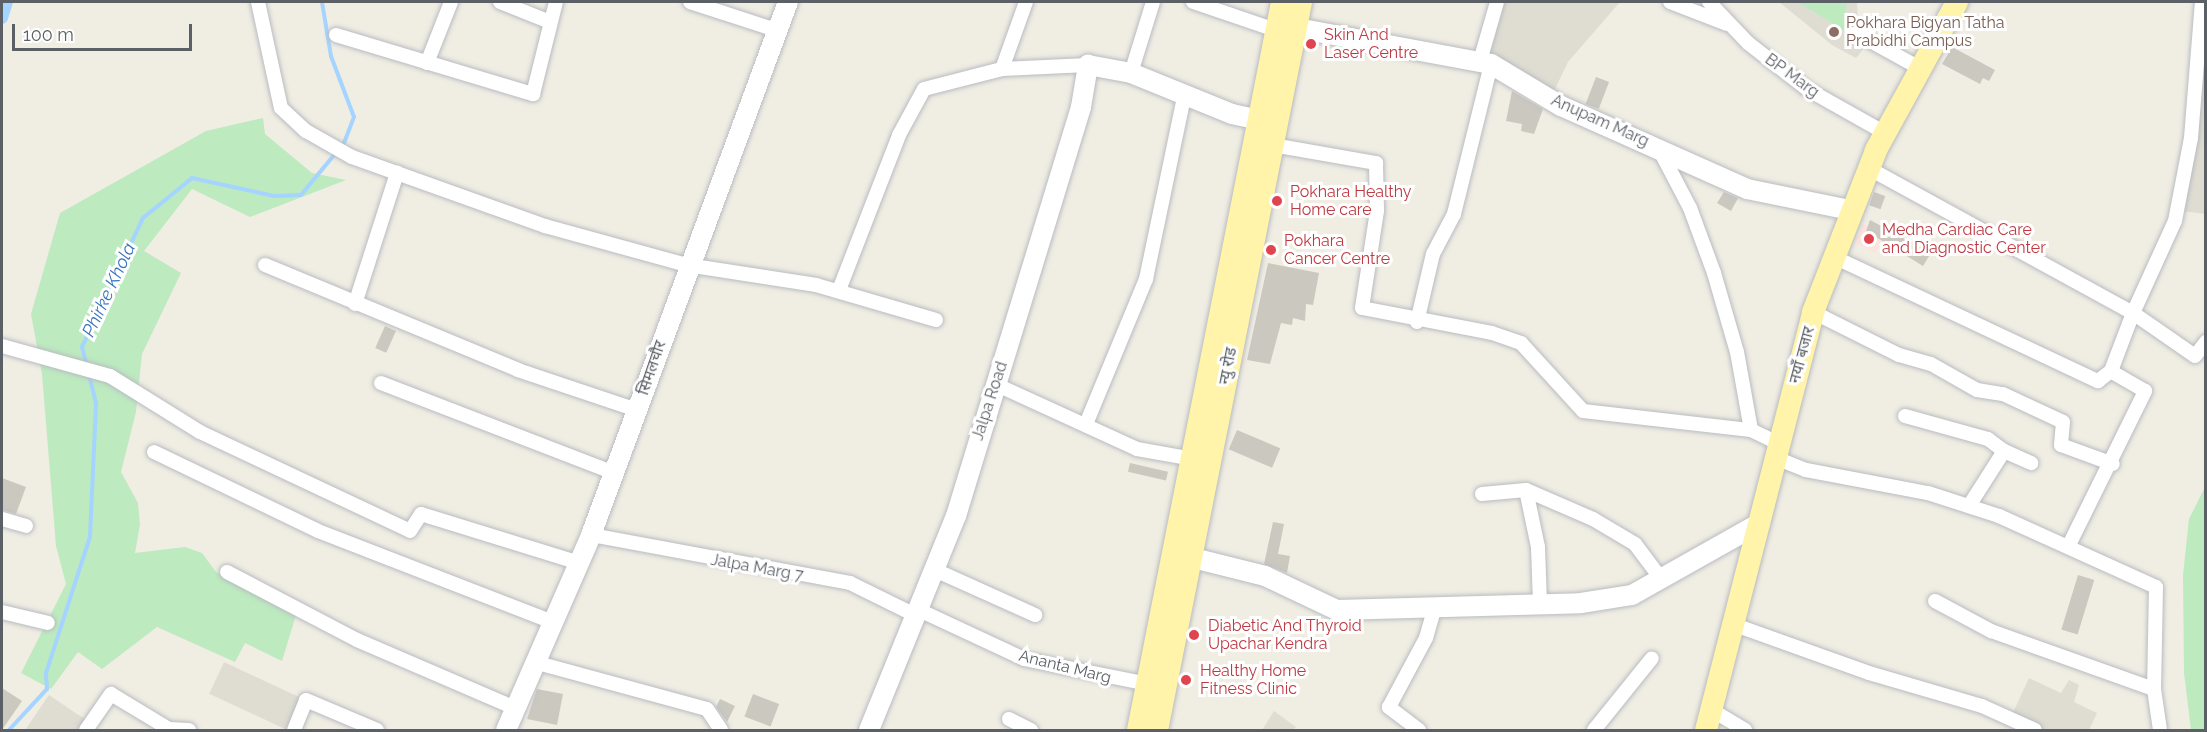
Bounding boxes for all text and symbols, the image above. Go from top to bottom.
scale bar [15,12,195,50]
place label: Pokhara Bigyan Tatha Prabidhi Campus [1846,13,2005,51]
text: 100 m [23,24,74,45]
place label: Skin And Laser Centre [1324,25,1419,63]
marker: Pokhara Bigyan Tatha Prabidhi Campus [1827,25,1841,39]
marker: Skin And Laser Centre [1302,35,1320,53]
street label: BP Marg [1761,50,1823,102]
street label: Anupam Marg [1548,91,1652,151]
place label: Pokhara Healthy Home care [1290,182,1412,220]
marker: Pokhara Healthy Home care [1268,192,1286,210]
place label: Medha Cardiac Care and Diagnostic Center [1882,220,2046,258]
marker: Medha Cardiac Care and Diagnostic Center [1860,230,1878,248]
place label: Pokhara Cancer Centre [1284,231,1391,269]
water label: Phirke Khola [78,239,140,341]
marker: Pokhara Cancer Centre [1262,241,1280,259]
street label: नयाँ बजार [1785,324,1819,386]
street label: सिमलचौर [634,338,670,398]
street label: न्यु रोड [1215,346,1241,386]
street label: Jalpa Road [968,359,1012,443]
street label: Jalpa Marg 7 [709,550,805,586]
place label: Diabetic And Thyroid Upachar Kendra [1208,616,1363,654]
marker: Diabetic And Thyroid Upachar Kendra [1185,626,1203,644]
street label: Ananta Marg [1017,646,1113,688]
place label: Healthy Home Fitness Clinic [1200,661,1307,699]
marker: Healthy Home Fitness Clinic [1177,671,1195,689]

